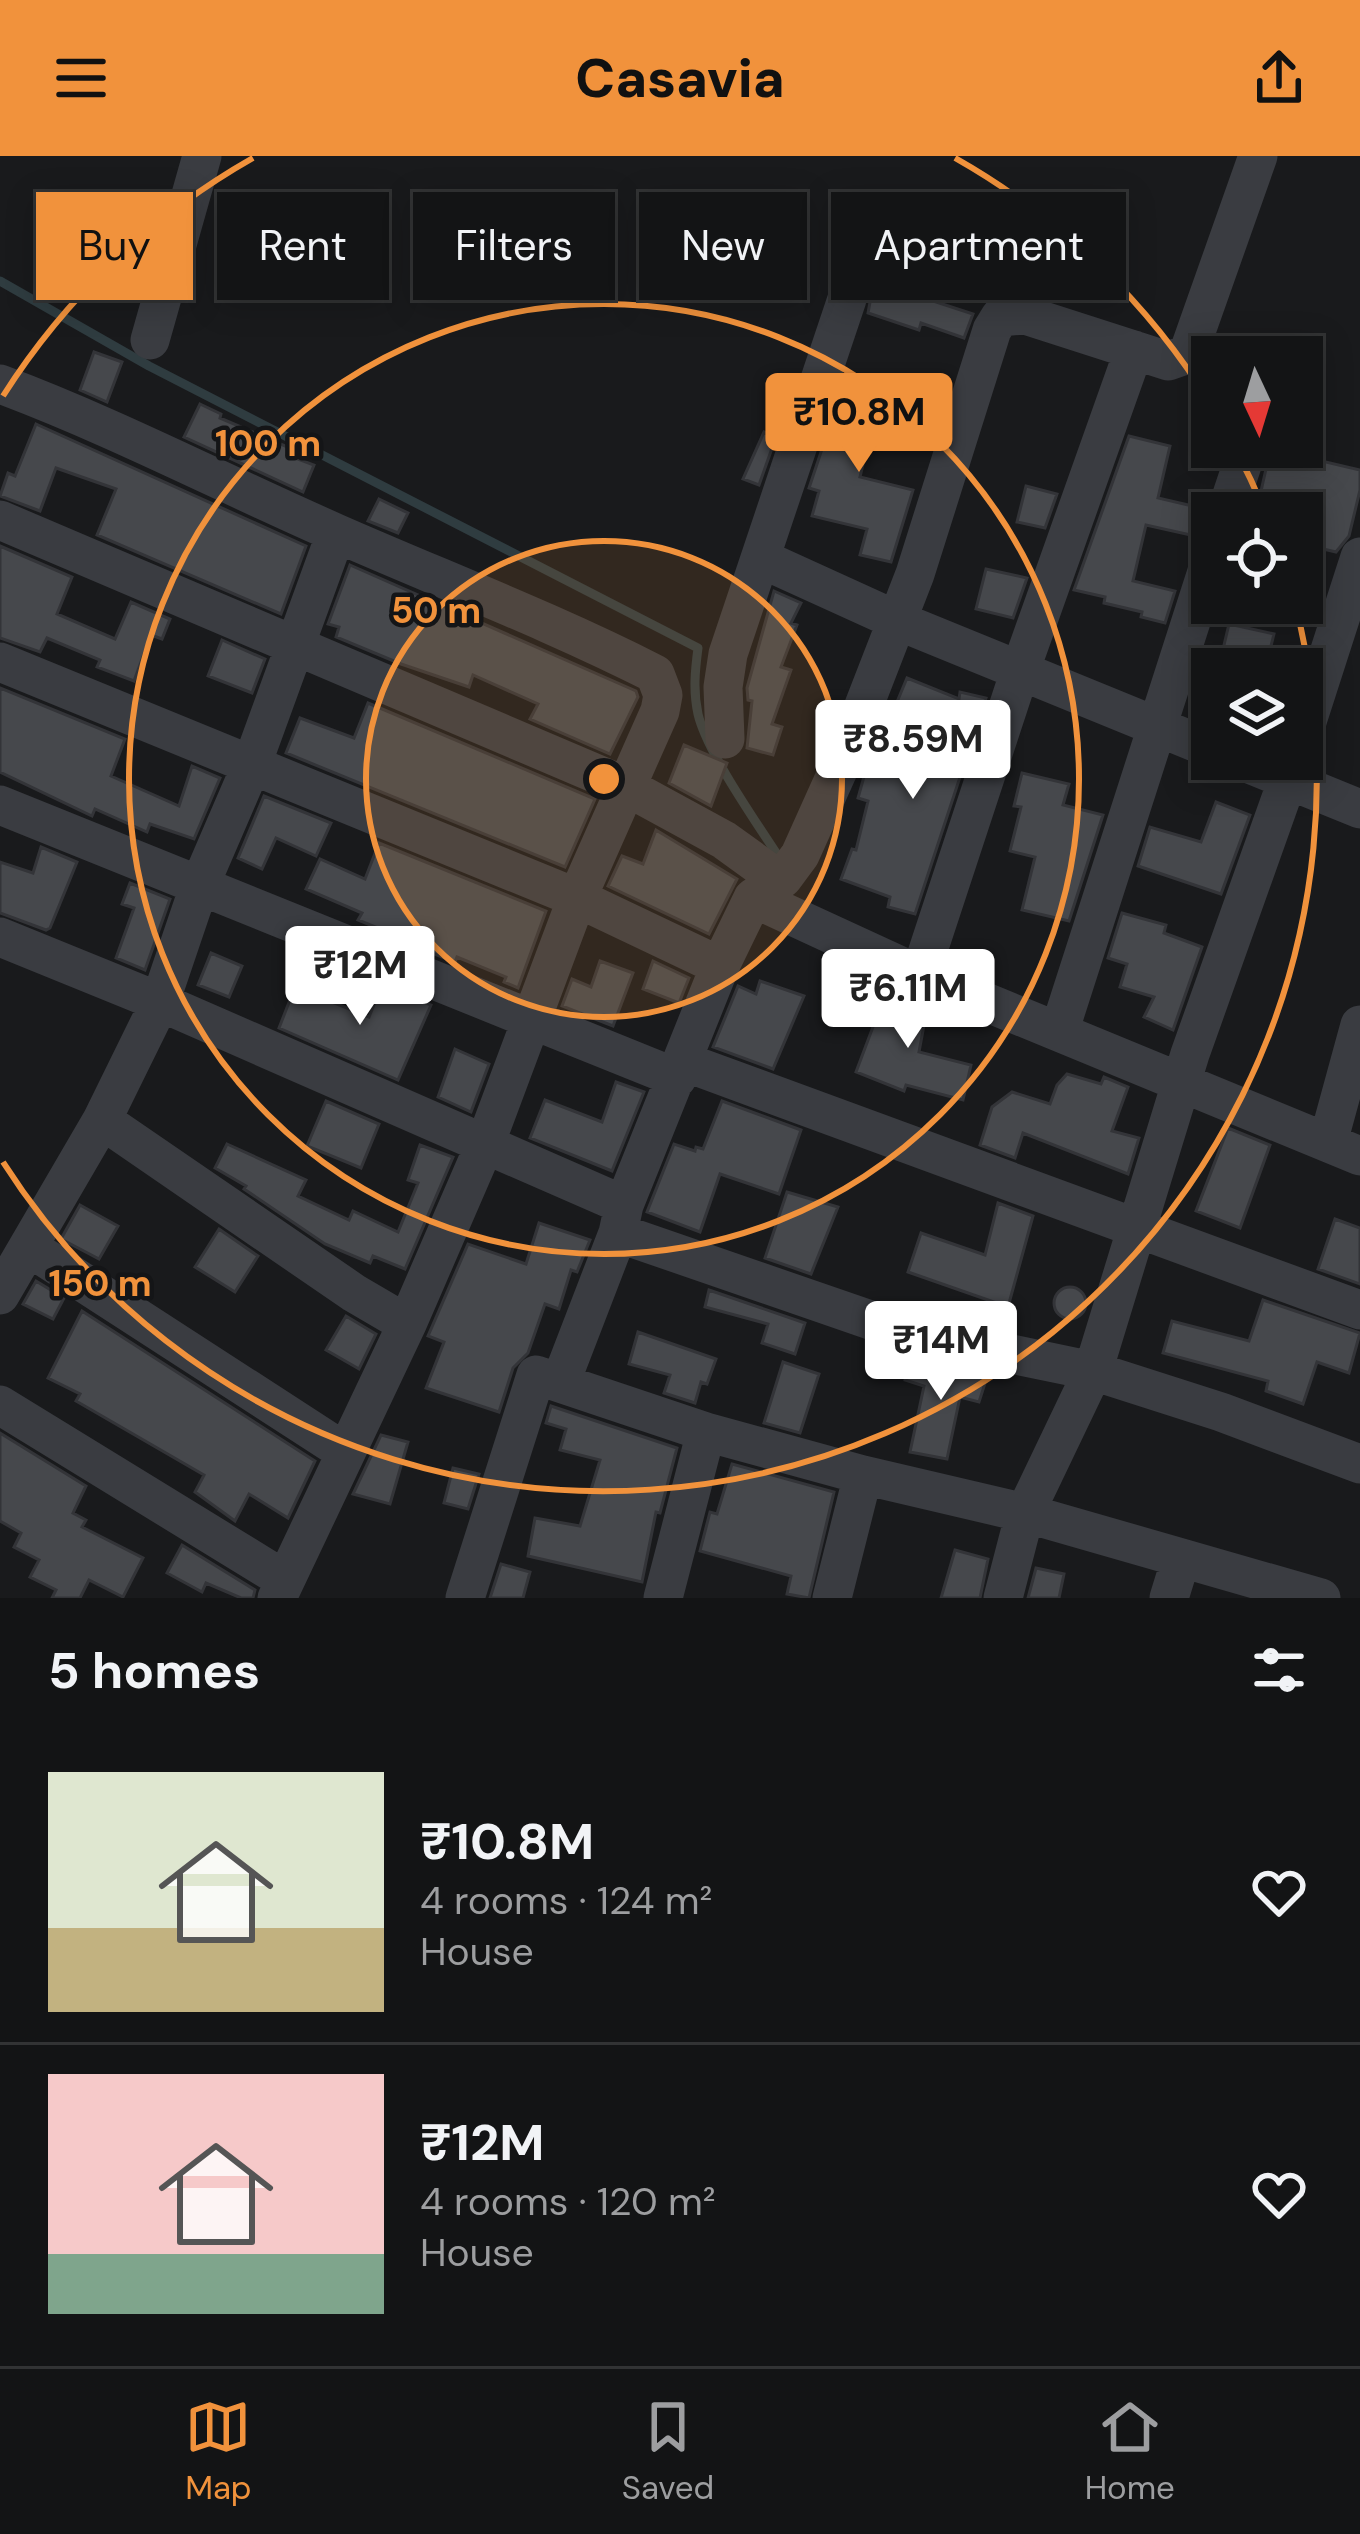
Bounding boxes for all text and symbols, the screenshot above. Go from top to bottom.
text: Casavia [575,43,785,114]
icon: menu [48,45,114,111]
icon: share [1246,45,1312,111]
chip: Buy [36,192,193,300]
chip: Rent [217,192,389,300]
chip: Filters [413,192,615,300]
chip: New [639,192,807,300]
chip: Apartment [831,192,1126,300]
north arrow [1191,336,1323,468]
map controls [1191,336,1323,780]
pin: ₹10.8M [761,373,957,475]
text: ₹10.8M [792,386,926,437]
text: 100 m [215,420,321,467]
button: locate [1191,492,1323,624]
text: 50 m [391,587,481,634]
button: layers [1191,648,1323,780]
pin: ₹8.59M [815,700,1011,802]
text: ₹8.59M [842,713,984,764]
centre of rings [583,758,625,800]
pin: ₹12M [289,926,431,1028]
text: ₹12M [312,939,408,990]
pin: ₹6.11M [810,949,1006,1051]
text: ₹6.11M [849,962,967,1013]
text: 150 m [48,1260,152,1307]
pin: ₹14M [870,1301,1012,1403]
text: ₹14M [892,1314,990,1365]
text: 5 homes [48,1637,260,1704]
icon: filters [1246,1637,1312,1703]
text: ₹10.8M [420,1808,594,1875]
icon: home [144,1820,288,1964]
icon: heart [1246,1859,1312,1925]
text: 4 rooms · 124 m² [420,1875,712,1926]
text: House [420,1926,534,1977]
text: ₹12M [420,2109,545,2176]
icon: home [144,2122,288,2266]
icon: heart [1246,2161,1312,2227]
text: 4 rooms · 120 m² [420,2176,716,2227]
text: House [420,2227,534,2278]
tab: Map [185,2394,252,2509]
tab: Saved [622,2394,714,2509]
tab: Home [1085,2394,1175,2509]

